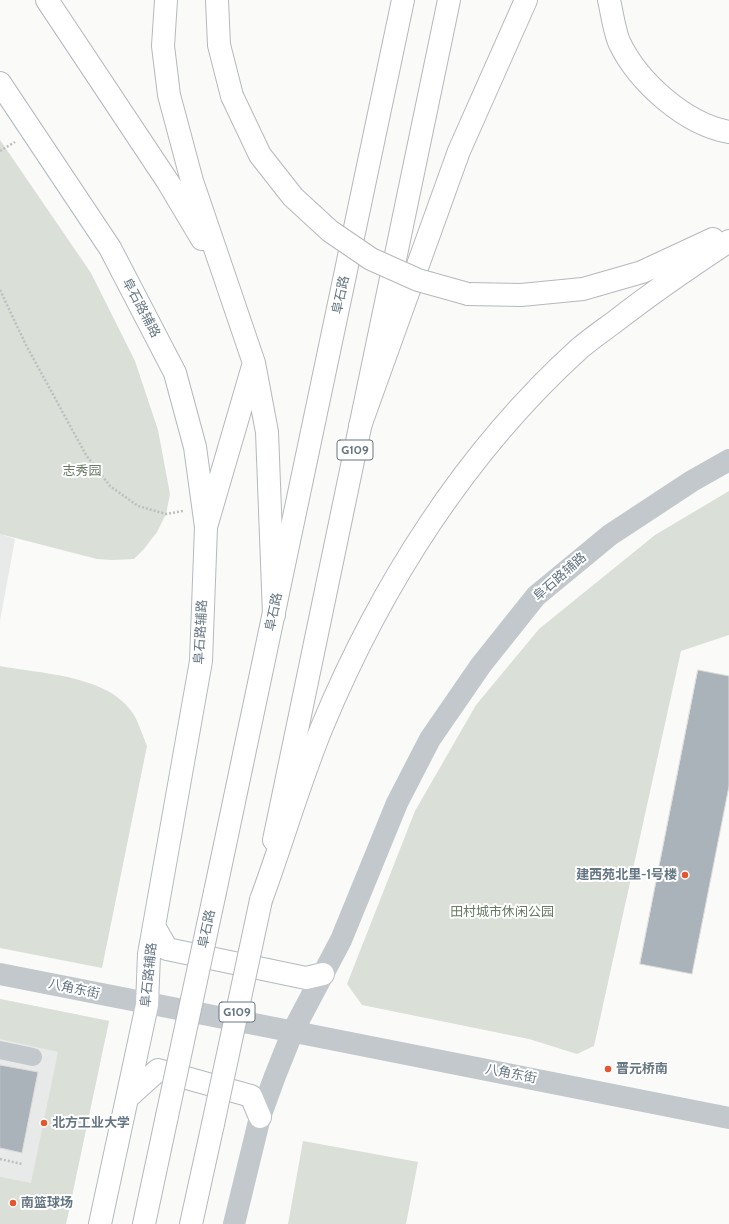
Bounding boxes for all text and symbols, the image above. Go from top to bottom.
street label: 阜石路 [329,274,353,316]
street label: 阜石路辅路 [119,276,163,340]
road number: G109 [337,440,373,460]
park label: 志秀园 [63,463,101,479]
street label: 阜石路辅路 [530,550,590,604]
street label: 阜石路 [262,591,286,633]
street label: 阜石路辅路 [192,599,210,665]
place label: 建西苑北里-1号楼 [576,867,677,883]
marker: 建西苑北里-1号楼 [680,870,690,880]
park label: 田村城市休闲公园 [450,904,554,920]
street label: 阜石路 [195,908,219,950]
street label: 阜石路辅路 [138,942,160,1008]
street label: 八角东街 [47,976,101,1002]
road number: G109 [219,1002,255,1022]
street label: 八角东街 [484,1061,538,1087]
place label: 晋元桥南 [616,1061,668,1077]
marker: 晋元桥南 [603,1064,613,1074]
place label: 北方工业大学 [52,1115,130,1131]
marker: 北方工业大学 [39,1118,49,1128]
place label: 南篮球场 [21,1195,73,1211]
marker: 南篮球场 [8,1198,18,1208]

